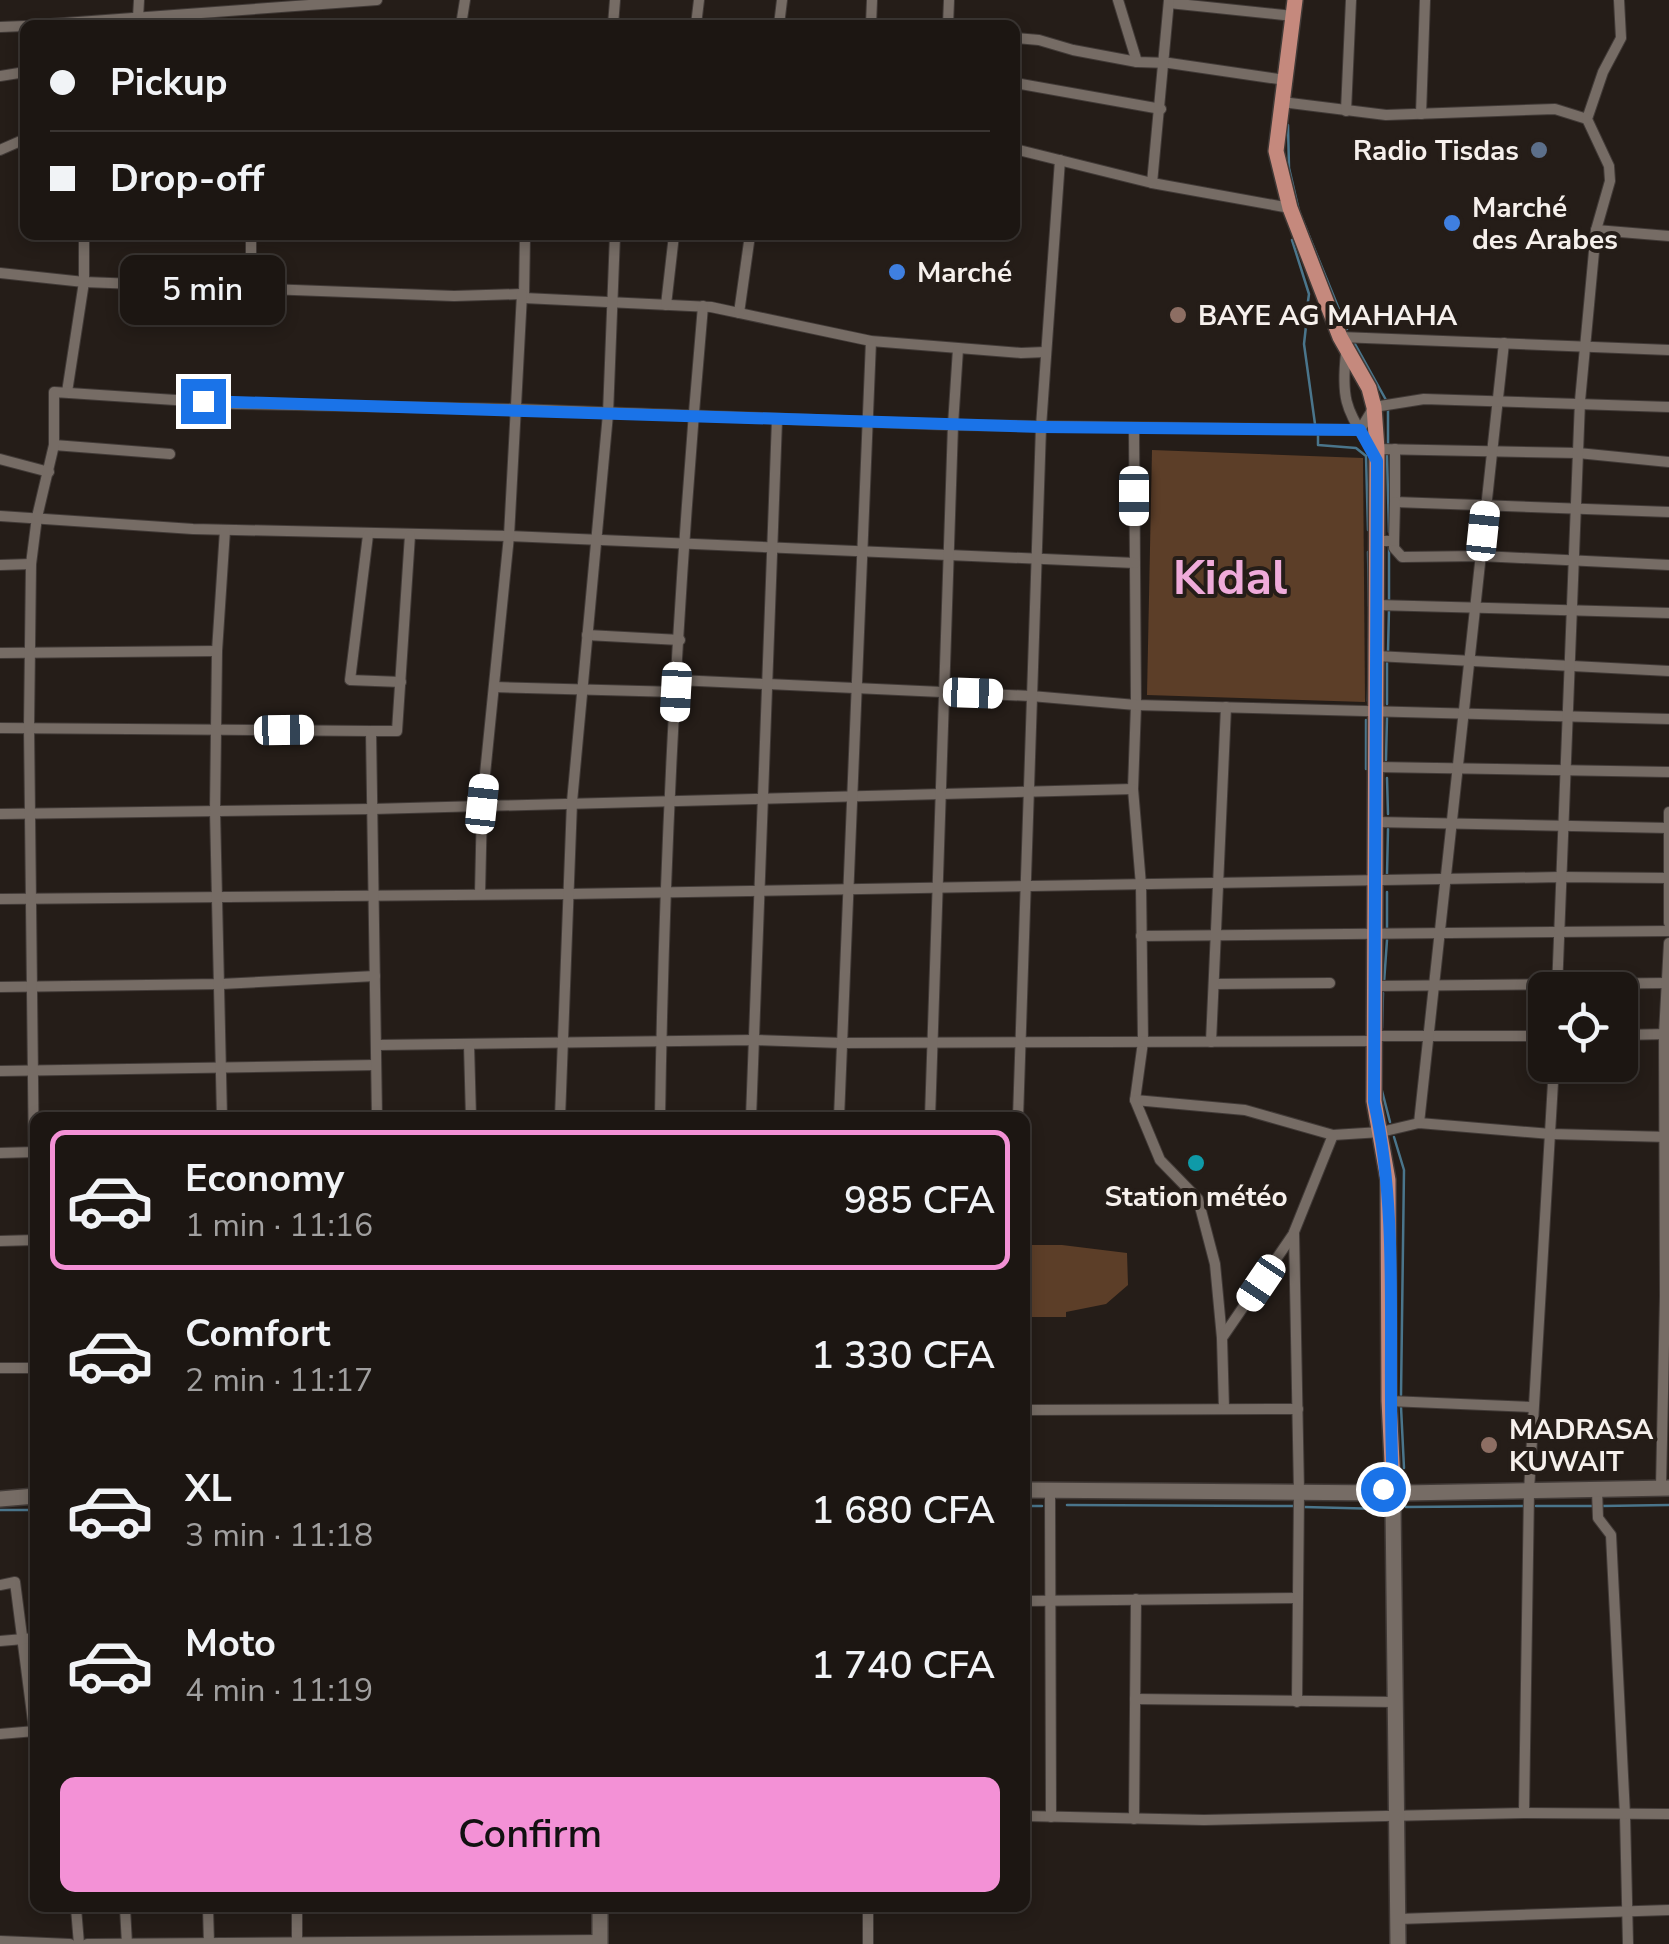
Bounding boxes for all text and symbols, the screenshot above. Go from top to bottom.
text: Pickup [110,57,228,108]
place label: Radio Tisdas [1353,132,1519,170]
marker: Radio Tisdas [1528,139,1550,161]
text: Drop-off [110,153,264,204]
place label: Marché des Arabes [1472,189,1618,259]
marker: Marché des Arabes [1441,212,1463,234]
place label: Marché [917,254,1012,292]
callout: 5 min [120,256,286,326]
marker: Marché [886,261,908,283]
text: 5 min [162,268,243,311]
place label: BAYE AG MAHAHA [1198,297,1458,335]
marker: BAYE AG MAHAHA [1167,304,1189,326]
route end [181,379,226,424]
car [1119,466,1149,526]
car [1465,500,1501,562]
district label: Kidal [1173,545,1287,611]
car [659,661,693,723]
car [942,677,1004,709]
car [254,714,314,746]
car [464,773,500,835]
map controls [1528,972,1638,1082]
button: locate [1528,972,1638,1082]
marker: Station météo [1185,1152,1207,1174]
text: Economy [185,1153,344,1204]
icon: car [65,1155,155,1245]
text: 985 CFA [844,1175,995,1226]
place label: Station météo [1104,1178,1288,1216]
text: 1 min · 11:16 [185,1204,373,1247]
car [1232,1250,1290,1316]
text: Comfort [185,1308,330,1359]
icon: car [65,1310,155,1400]
text: 1 330 CFA [811,1330,995,1381]
text: 2 min · 11:17 [185,1359,373,1402]
place label: MADRASA KUWAIT [1509,1411,1653,1481]
marker: MADRASA KUWAIT [1478,1434,1500,1456]
text: XL [185,1463,232,1514]
icon: car [65,1465,155,1555]
route start [1361,1467,1406,1512]
text: 1 680 CFA [811,1485,995,1536]
text: 3 min · 11:18 [185,1514,373,1557]
text: Moto [185,1618,276,1669]
icon: car [65,1620,155,1710]
text: 1 740 CFA [811,1640,995,1691]
text: 4 min · 11:19 [185,1669,373,1712]
button: Confirm [60,1777,1000,1892]

